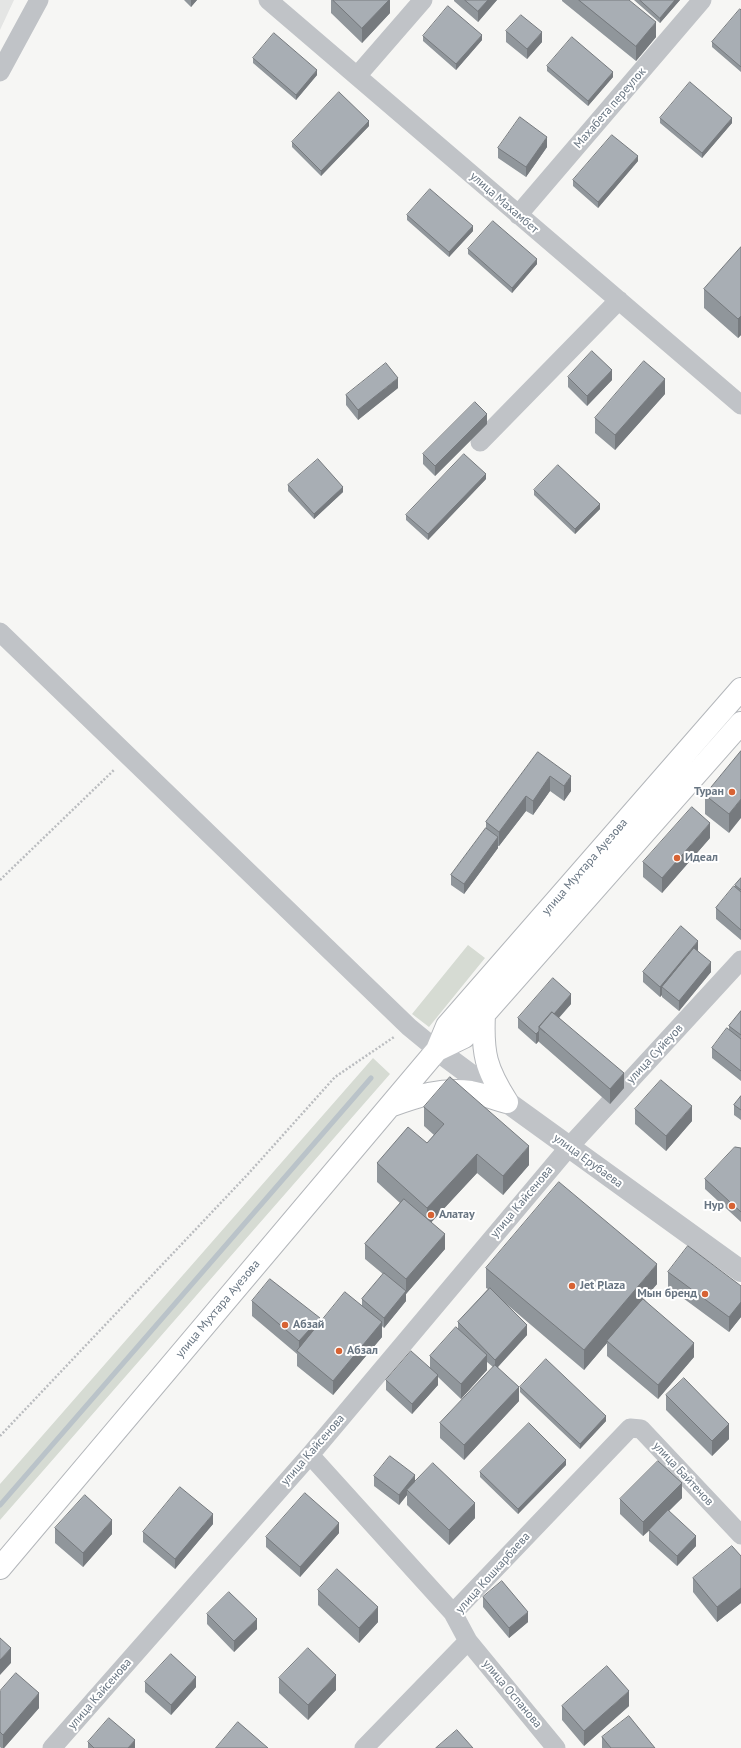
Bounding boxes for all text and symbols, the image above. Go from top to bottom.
street label: Махабета переулок [571,65,649,151]
street label: улица Махамбет [467,169,541,237]
place label: Туран [694,785,724,799]
marker: Туран [727,787,737,797]
street label: улица Мухтара Ауезова [539,816,631,918]
place label: Идеал [685,851,718,865]
marker: Идеал [672,853,682,863]
street label: улица Суйеуов [624,1021,686,1087]
street label: улица Ерубаева [550,1131,626,1191]
street label: улица Кайсенова [488,1163,556,1241]
place label: Нур [704,1199,724,1213]
marker: Нур [727,1201,737,1211]
place label: Алатау [439,1208,475,1222]
marker: Алатау [426,1210,436,1220]
street label: улица Мухтара Ауезова [173,1257,263,1361]
place label: Jet Plaza [580,1279,625,1293]
marker: Jet Plaza [567,1281,577,1291]
place label: Мын бренд [637,1287,697,1301]
marker: Мын бренд [700,1289,710,1299]
place label: Абзай [293,1318,324,1332]
marker: Абзай [280,1320,290,1330]
place label: Абзал [347,1344,378,1358]
marker: Абзал [334,1346,344,1356]
street label: улица Кайсенова [278,1411,348,1489]
street label: улица Байтенов [650,1439,716,1509]
street label: улица Кошкарбаева [453,1529,533,1617]
street label: улица Кайсенова [65,1655,135,1733]
street label: улица Оспанова [479,1657,545,1731]

